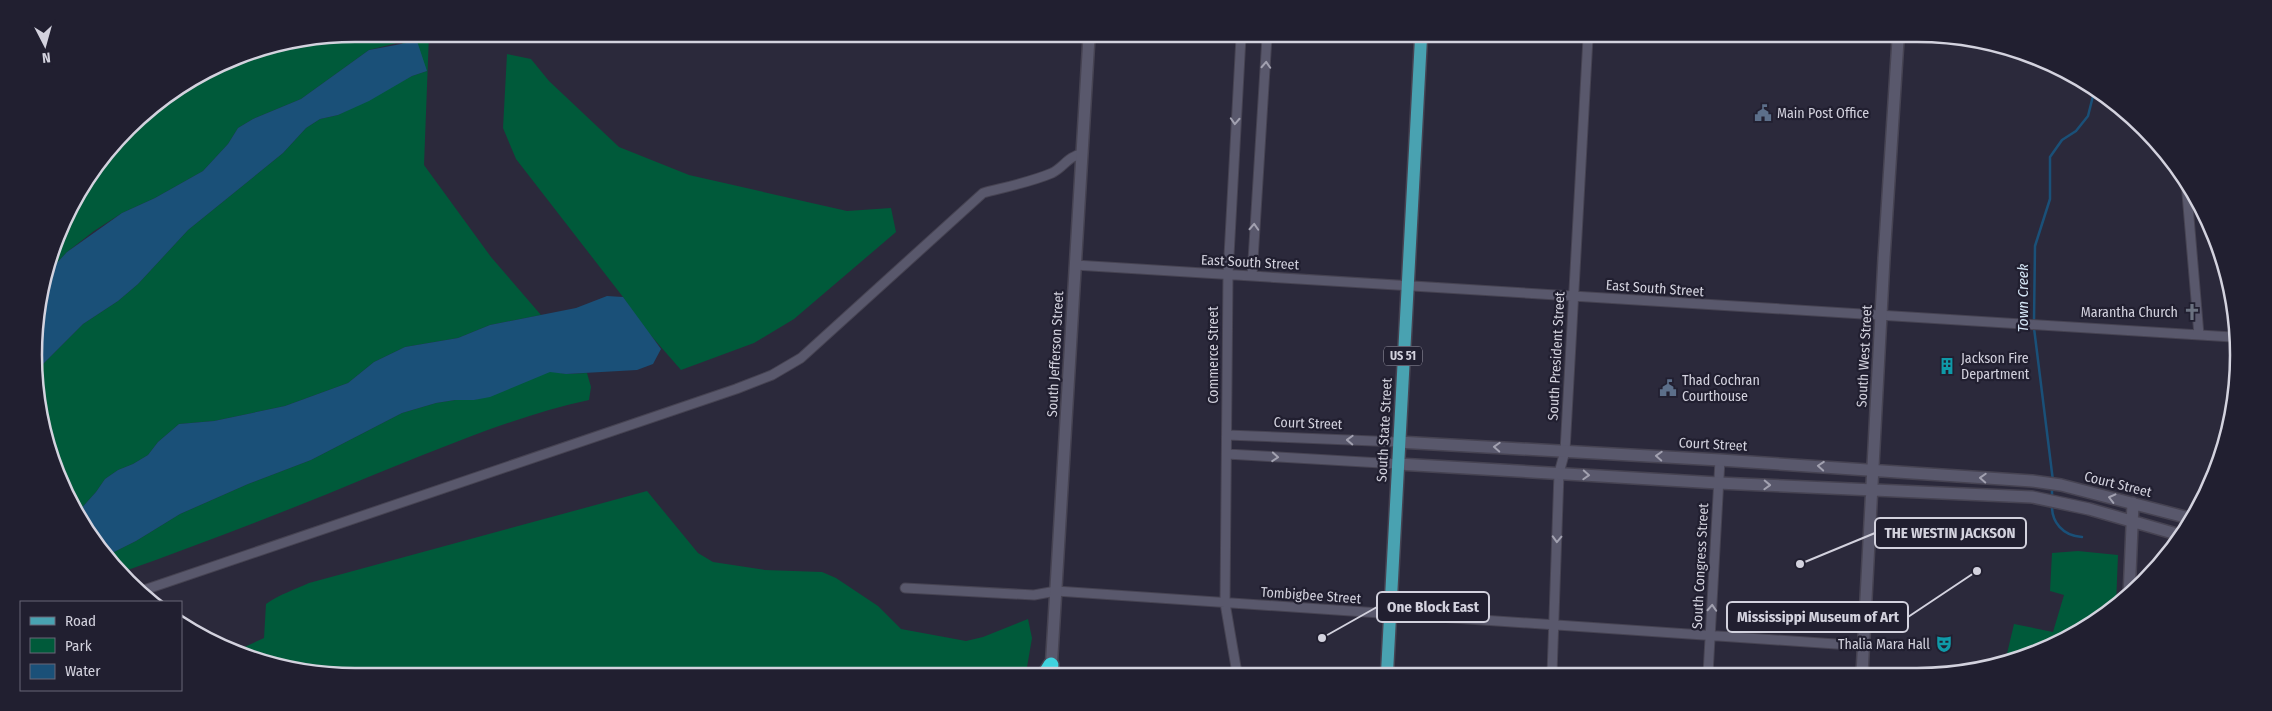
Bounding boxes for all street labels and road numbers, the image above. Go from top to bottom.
street label: East South Street [1200,251,1300,274]
street label: East South Street [1605,277,1705,300]
street label: South Jefferson Street [1044,290,1067,417]
street label: South President Street [1545,291,1568,421]
street label: South West Street [1853,304,1876,408]
street label: Commerce Street [1205,306,1222,404]
road number: US 51 [1384,346,1422,366]
street label: South State Street [1373,377,1396,482]
street label: Court Street [1273,414,1343,433]
street label: Court Street [1678,434,1748,455]
street label: Court Street [2082,468,2154,501]
street label: South Congress Street [1689,502,1712,629]
street label: Tombigbee Street [1260,584,1362,608]

